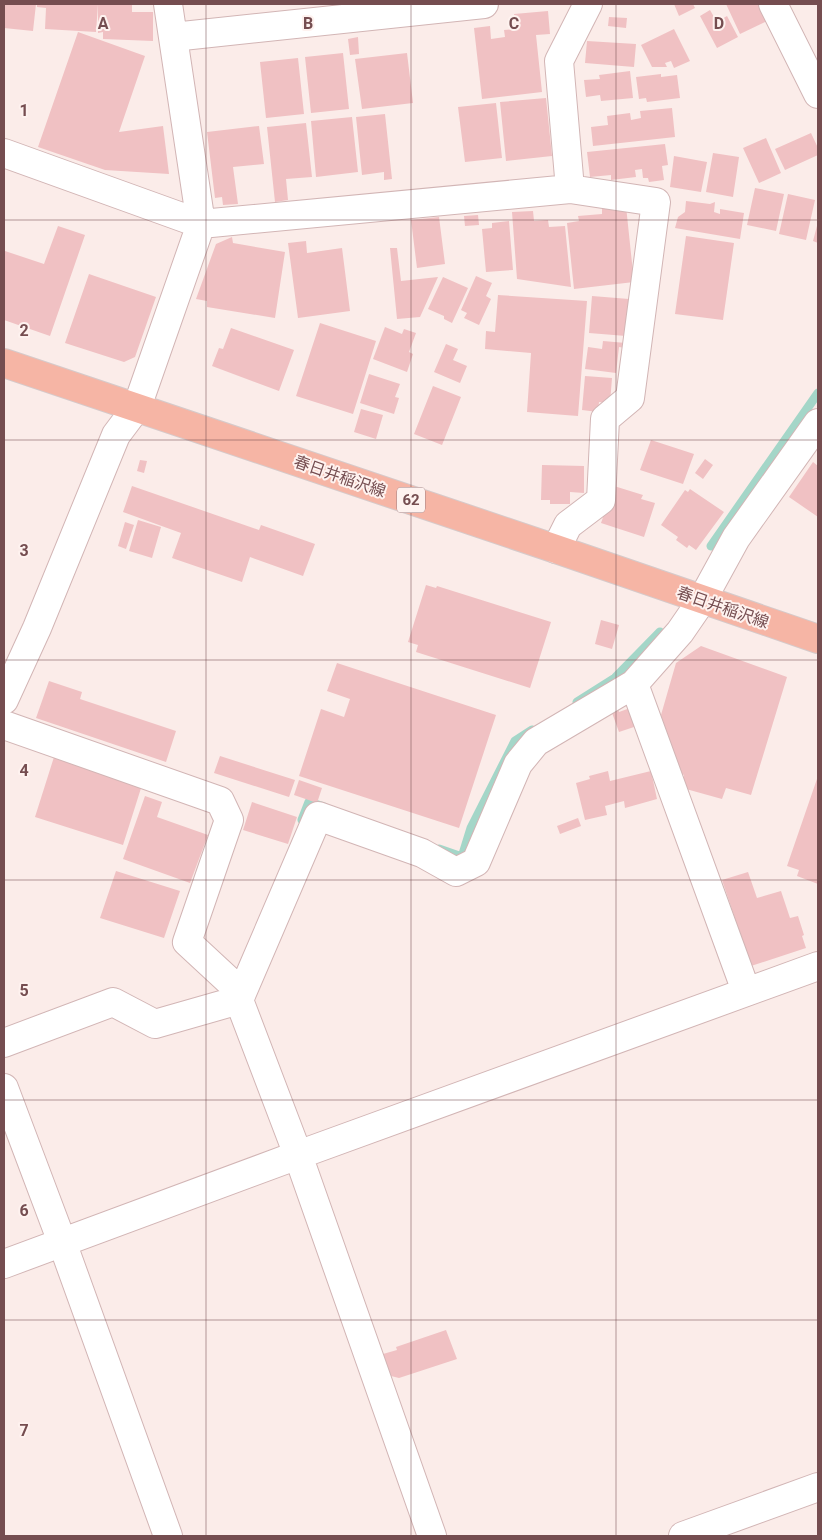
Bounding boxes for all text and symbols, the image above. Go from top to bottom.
text: A [98,14,109,33]
text: B [303,14,313,33]
text: C [509,14,519,33]
text: D [714,14,724,33]
text: 1 [19,101,29,120]
text: 2 [19,321,29,340]
street label: 春日井稲沢線 [291,452,388,501]
road number: 62 [397,488,425,512]
text: 3 [19,541,29,560]
street label: 春日井稲沢線 [674,583,771,632]
text: 4 [19,761,29,780]
text: 5 [19,981,29,1000]
text: 6 [19,1201,29,1220]
text: 7 [19,1421,29,1440]

